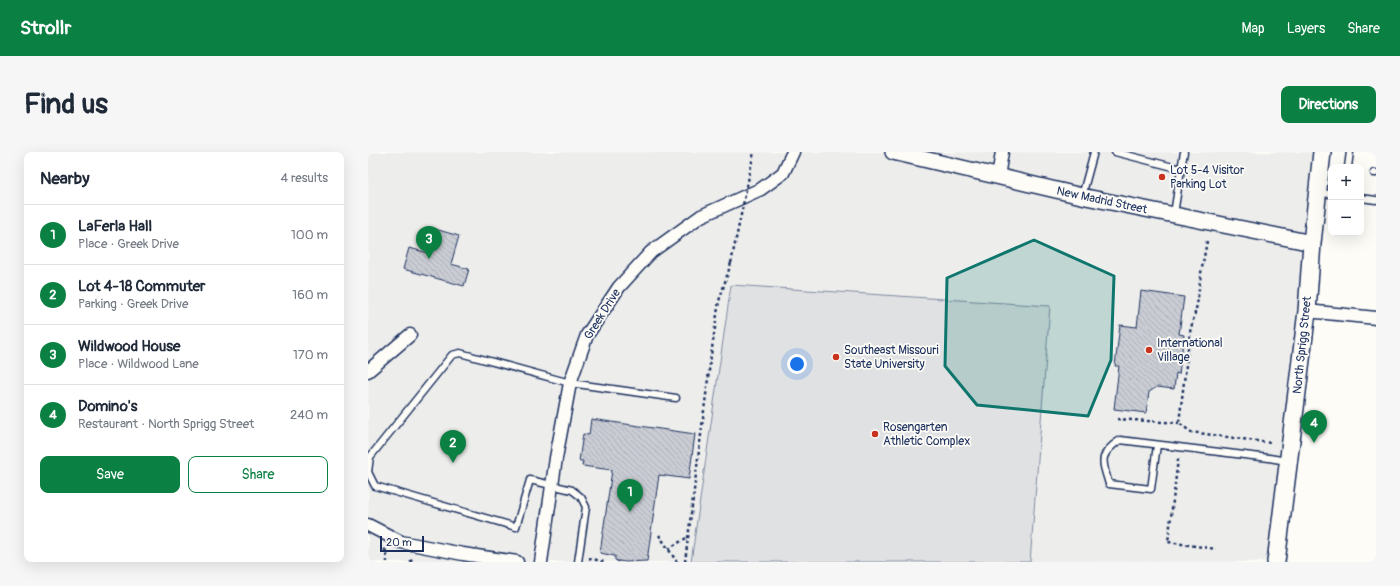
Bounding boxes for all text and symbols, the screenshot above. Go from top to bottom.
text: Strollr [20,16,71,40]
text: Map [1242,20,1265,37]
text: Layers [1287,20,1325,37]
text: Share [1347,20,1380,37]
button: Directions [1281,86,1376,123]
text: Find us [24,87,108,122]
place label: Lot 5-4 Visitor Parking Lot [1170,163,1245,192]
map controls [1328,164,1364,236]
button: + [1328,164,1364,200]
text: Nearby [40,168,89,189]
text: 4 results [281,170,328,186]
marker: Lot 5-4 Visitor Parking Lot [1157,172,1167,182]
street label: New Madrid Street [1055,184,1149,217]
button: − [1328,200,1364,236]
text: LaFerla Hall [78,217,152,236]
pin: 3 [416,226,442,259]
text: 1 [50,227,56,243]
text: 100 m [291,227,328,243]
text: Place · Greek Drive [78,236,179,252]
text: Lot 4-18 Commuter [78,277,205,296]
street label: Greek Drive [581,286,624,342]
text: 2 [49,287,57,303]
text: 160 m [292,287,328,303]
street label: North Sprigg Street [1290,295,1315,395]
text: Parking · Greek Drive [78,296,189,312]
place label: International Village [1157,336,1223,365]
text: Wildwood House [78,337,180,356]
place label: Southeast Missouri State University [844,343,939,372]
marker: International Village [1144,345,1154,355]
text: 3 [49,347,57,363]
text: 170 m [293,347,328,363]
marker: Southeast Missouri State University [831,352,841,362]
your location [787,354,807,374]
text: Place · Wildwood Lane [78,356,199,372]
text: Domino's [78,397,137,416]
text: 4 [49,407,57,423]
text: 240 m [290,407,328,423]
pin: 4 [1301,410,1327,443]
text: Restaurant · North Sprigg Street [78,416,254,432]
place label: Rosengarten Athletic Complex [883,420,970,449]
marker: Rosengarten Athletic Complex [870,429,880,439]
pin: 2 [440,430,466,463]
button: Save [40,456,180,493]
button: Share [188,456,328,493]
pin: 1 [617,479,643,512]
scale bar [380,534,424,553]
text: 20 m [386,536,412,549]

